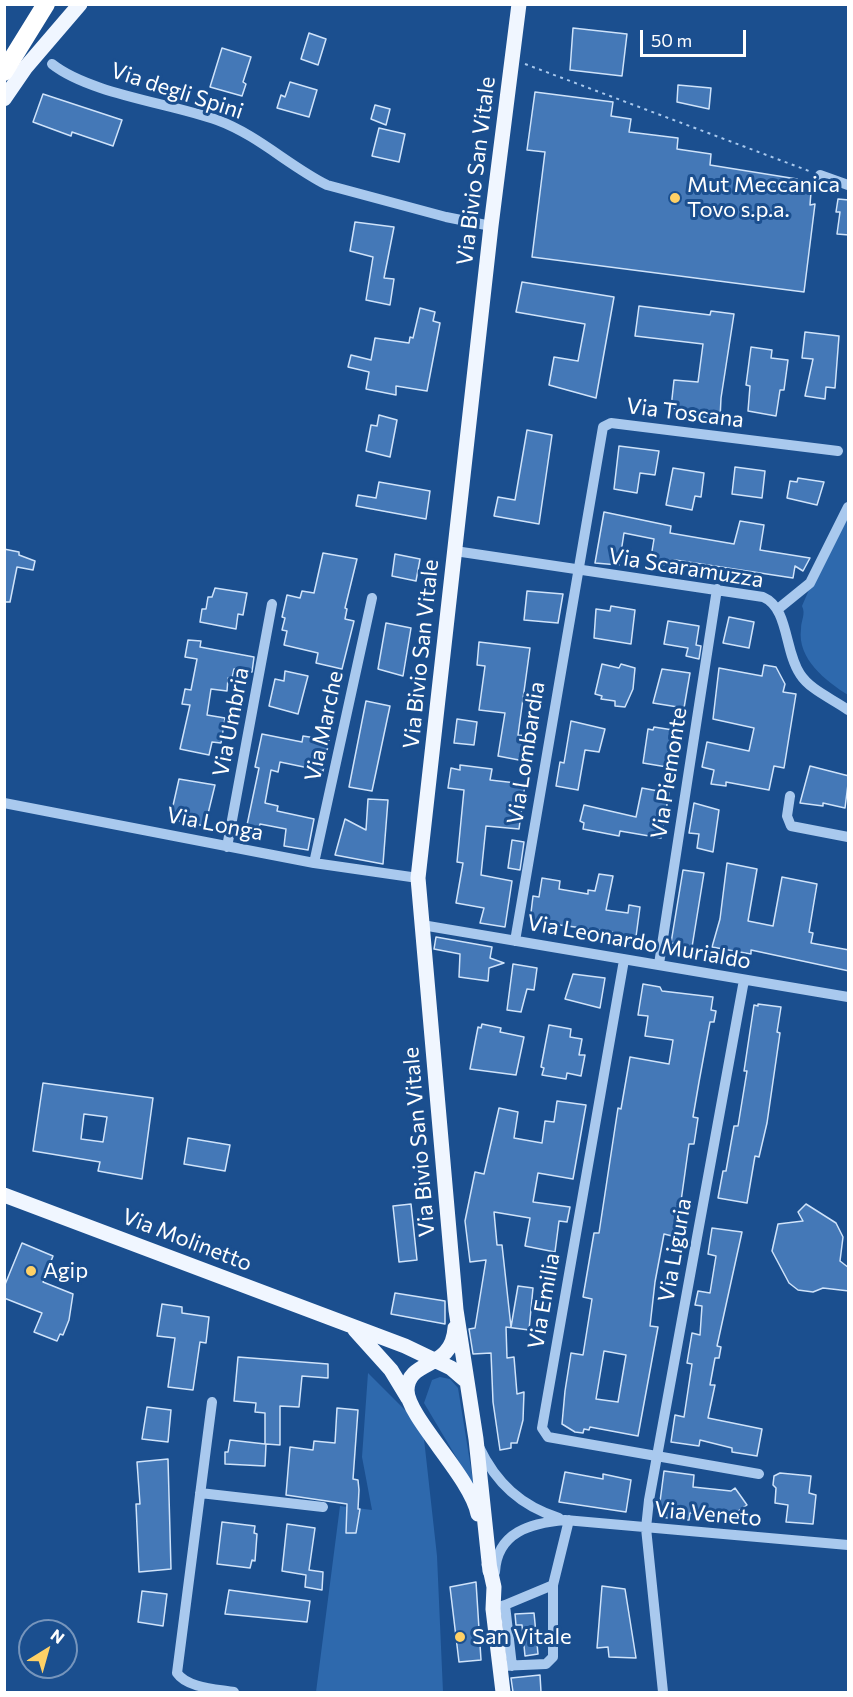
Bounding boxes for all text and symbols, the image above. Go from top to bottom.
scale bar [643,18,750,56]
text: 50 m [651,29,692,51]
street label: Via degli Spini [107,57,247,125]
street label: Via Bivio San Vitale [451,75,501,267]
place label: Mut Meccanica Tovo s.p.a. [687,172,840,224]
marker: Mut Meccanica Tovo s.p.a. [668,191,682,205]
street label: Via Toscana [625,393,745,433]
street label: Via Scaramuzza [607,543,765,593]
street label: Via Bivio San Vitale [398,558,444,750]
street label: Via Umbria [207,665,255,779]
street label: Via Marche [299,668,349,784]
street label: Via Lombardia [502,680,550,826]
street label: Via Piemonte [646,705,692,841]
street label: Via Longa [164,802,266,846]
street label: Via Leonardo Murialdo [525,909,753,975]
street label: Via Bivio San Vitale [398,1046,440,1238]
street label: Via Liguria [653,1196,697,1304]
street label: Via Molinetto [118,1203,256,1277]
street label: Via Emilia [523,1251,565,1351]
place label: Agip [43,1258,88,1284]
marker: Agip [24,1264,38,1278]
street label: Via Veneto [653,1496,763,1532]
north arrow [18,1619,78,1679]
place label: San Vitale [472,1624,572,1650]
text: N [47,1625,68,1647]
marker: San Vitale [453,1630,467,1644]

